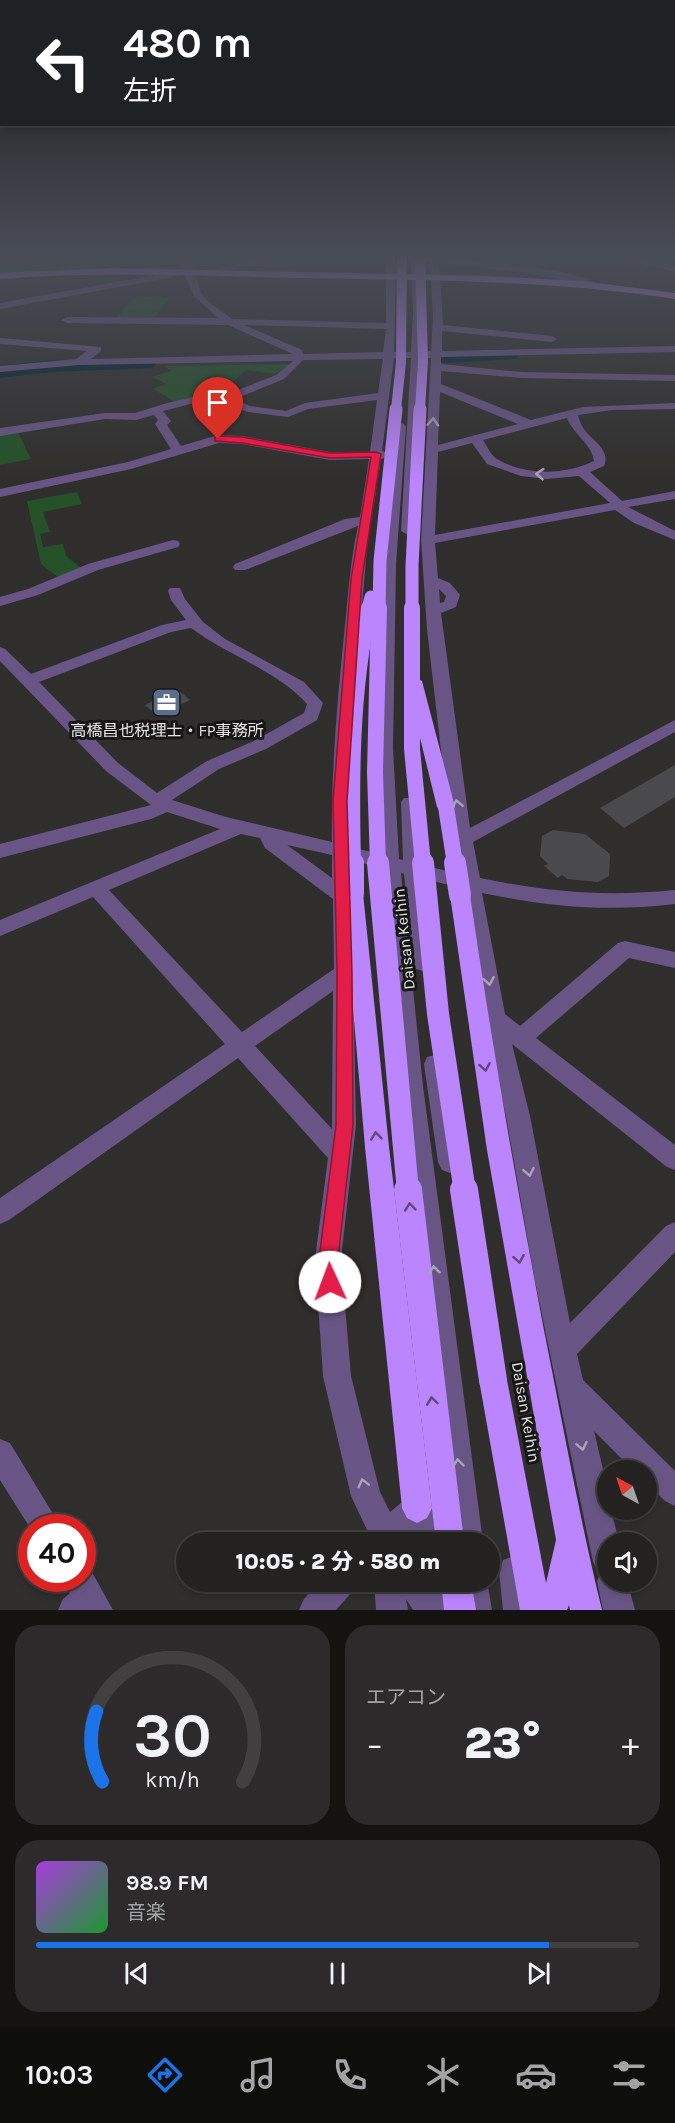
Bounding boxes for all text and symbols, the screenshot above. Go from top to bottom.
text: 480 m [123,18,252,68]
icon: left [24,24,102,102]
text: 左折 [123,75,177,107]
pin [192,377,243,439]
icon: arrive [201,386,234,419]
one-way arrow [427,417,440,426]
one-way arrow [535,468,544,481]
office icon: 高橋昌也税理士・FP事務所 [151,686,183,718]
place label: 高橋昌也税理士・FP事務所 [70,721,264,740]
one-way arrow [451,799,464,809]
street label: Daisan Keihin [389,887,419,991]
one-way arrow [482,976,495,986]
one-way arrow [478,1062,491,1072]
one-way arrow [370,1132,383,1141]
one-way arrow [522,1167,535,1177]
one-way arrow [404,1202,416,1212]
position arrow [298,1250,362,1314]
one-way arrow [512,1254,525,1264]
one-way arrow [429,1265,441,1274]
street label: Daisan Keihin [508,1360,544,1464]
one-way arrow [426,1396,438,1405]
one-way arrow [575,1441,588,1451]
one-way arrow [453,1458,465,1468]
north arrow [597,1460,657,1520]
map controls [597,1460,657,1592]
one-way arrow [358,1478,371,1488]
speed limit sign: 40 [18,1514,96,1592]
button: sound [597,1532,657,1592]
text: 10:05 · 2 分 · 580 m [236,1549,440,1575]
text: エアコン [366,1686,446,1709]
text: 30 [133,1699,212,1772]
text: 23° [464,1717,541,1769]
text: − [366,1725,383,1763]
text: + [622,1725,639,1763]
text: km/h [145,1767,200,1792]
text: 98.9 FM [126,1870,209,1896]
text: 音楽 [126,1901,166,1924]
icon: previous [120,1957,153,1990]
icon: pause [321,1957,354,1990]
icon: next [522,1957,555,1990]
icon: directions [144,2054,186,2096]
icon: music [237,2054,279,2096]
icon: phone [329,2054,371,2096]
icon: climate [422,2054,464,2096]
icon: car [515,2054,557,2096]
icon: filters [608,2054,650,2096]
text: 10:03 [25,2059,93,2091]

